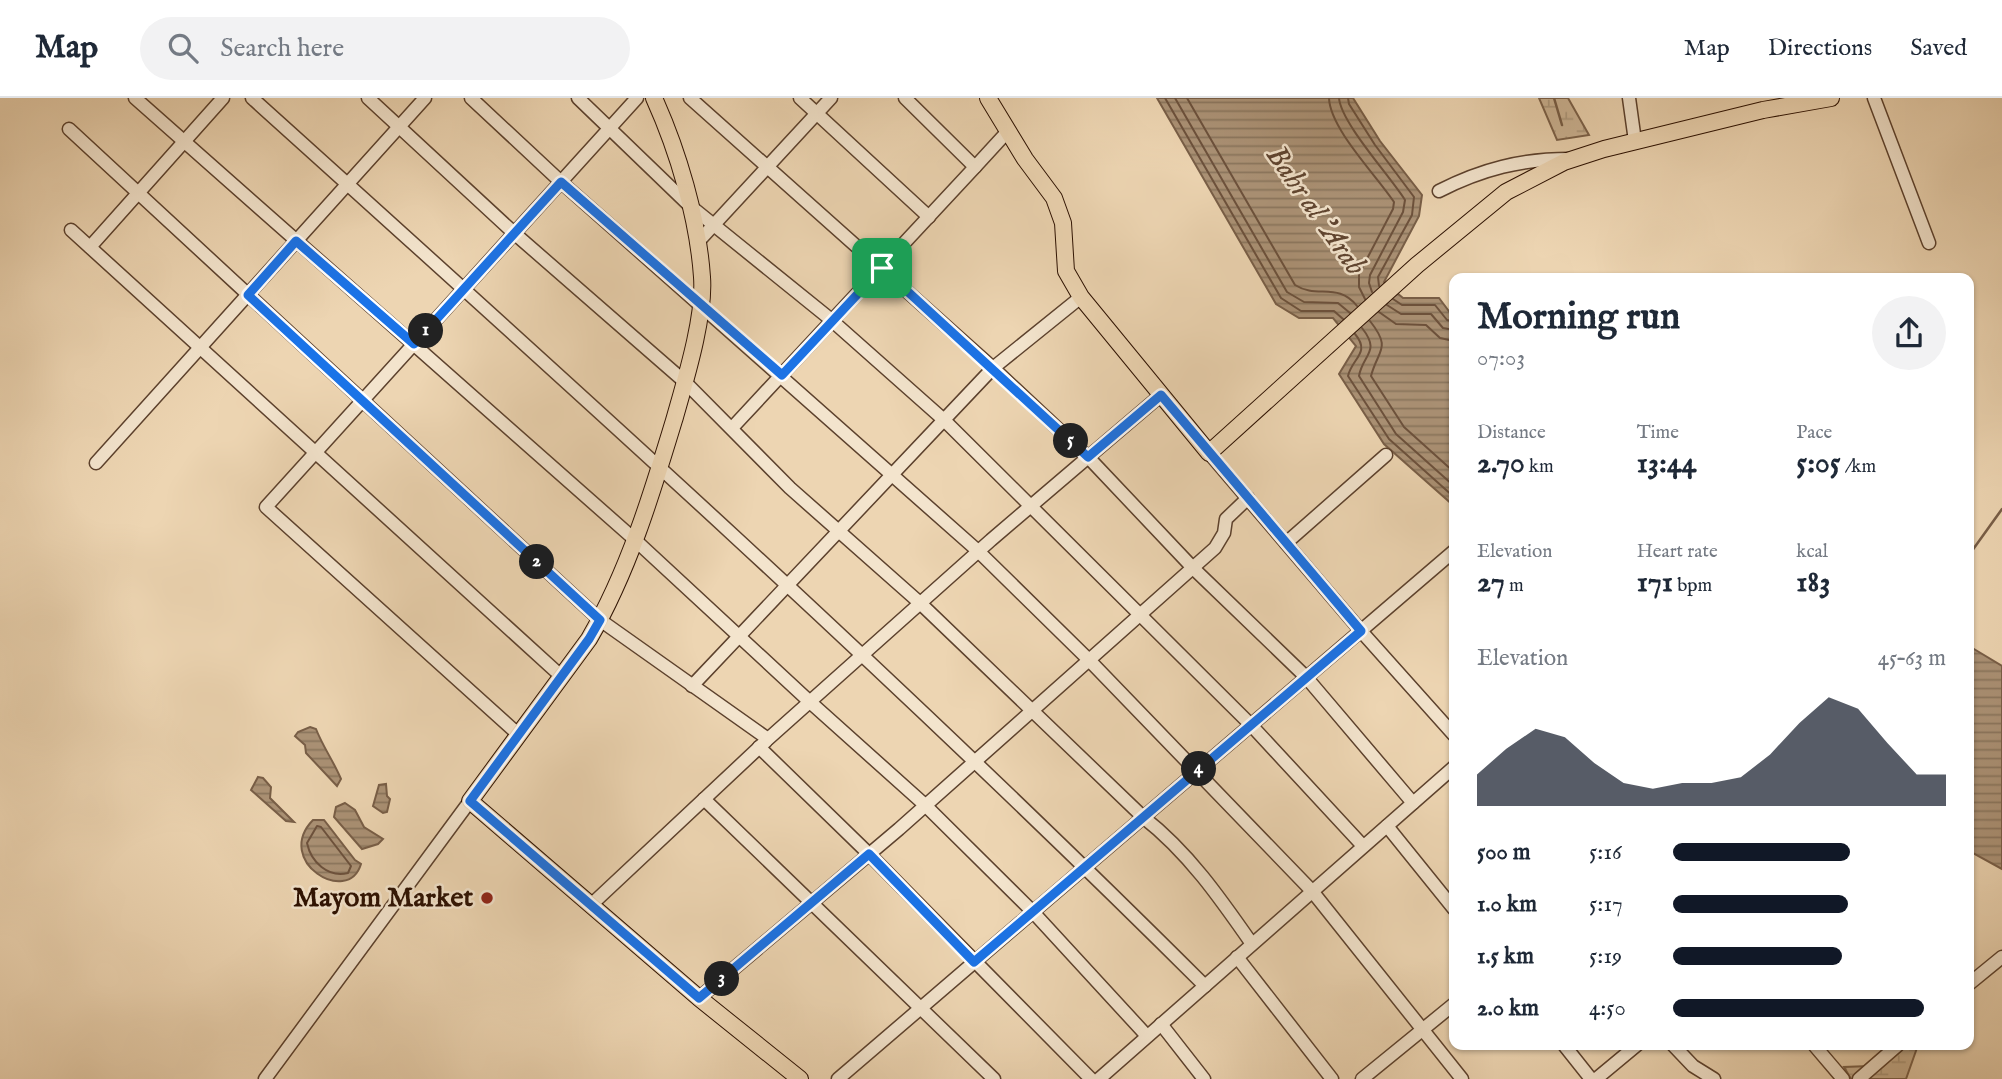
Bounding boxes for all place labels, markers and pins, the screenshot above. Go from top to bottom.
pin [852,238,912,298]
pin: 1 [408,314,444,348]
pin: 5 [1054,424,1088,458]
pin: 2 [520,545,554,580]
pin: 4 [1182,752,1216,786]
place label: Mayom Market [293,881,473,916]
marker: Mayom Market [479,890,495,906]
pin: 3 [704,962,740,996]

